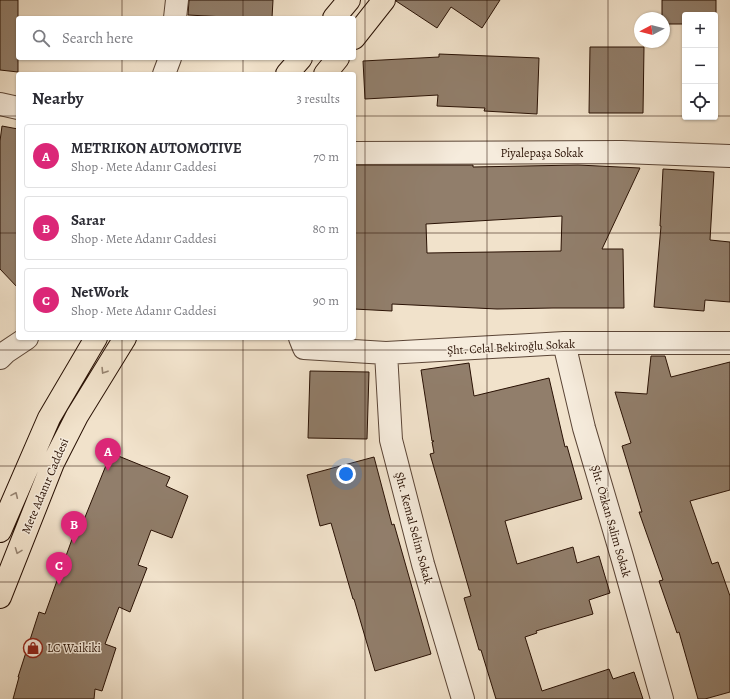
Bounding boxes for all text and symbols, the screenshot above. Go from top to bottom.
north arrow [634,12,670,48]
map controls [682,12,718,120]
button: + [682,12,718,48]
search box [16,16,356,60]
icon: search [30,27,52,49]
text: Search here [62,28,133,48]
button: − [682,48,718,84]
button: locate [682,84,718,120]
text: Nearby [32,87,83,110]
text: 3 results [296,90,340,107]
text: METRIKON AUTOMOTIVE [71,138,242,158]
street label: Piyalepaşa Sokak [500,145,584,161]
text: A [42,148,50,165]
text: 70 m [313,148,339,165]
text: Shop · Mete Adanır Caddesi [71,158,217,175]
text: Sarar [71,210,106,230]
text: B [42,220,50,237]
text: 80 m [312,220,339,237]
text: Shop · Mete Adanır Caddesi [71,230,217,247]
text: NetWork [71,282,128,302]
text: C [42,292,50,309]
text: 90 m [313,292,339,309]
text: Shop · Mete Adanır Caddesi [71,302,217,319]
street label: Şht. Celal Bekiroğlu Sokak [447,336,576,358]
one-way arrow [102,367,109,374]
street label: Mete Adanır Caddesi [18,436,72,536]
pin: A [95,438,121,471]
street label: Şht. Özkan Salim Sokak [587,463,635,579]
your location [336,464,356,484]
street label: Şht. Kemal Selim Sokak [391,470,437,586]
one-way arrow [11,491,19,498]
pin: B [61,511,87,544]
one-way arrow [15,547,23,554]
pin: C [46,552,72,585]
shop icon: LC Waikiki [22,637,44,659]
place label: LC Waikiki [47,640,101,656]

